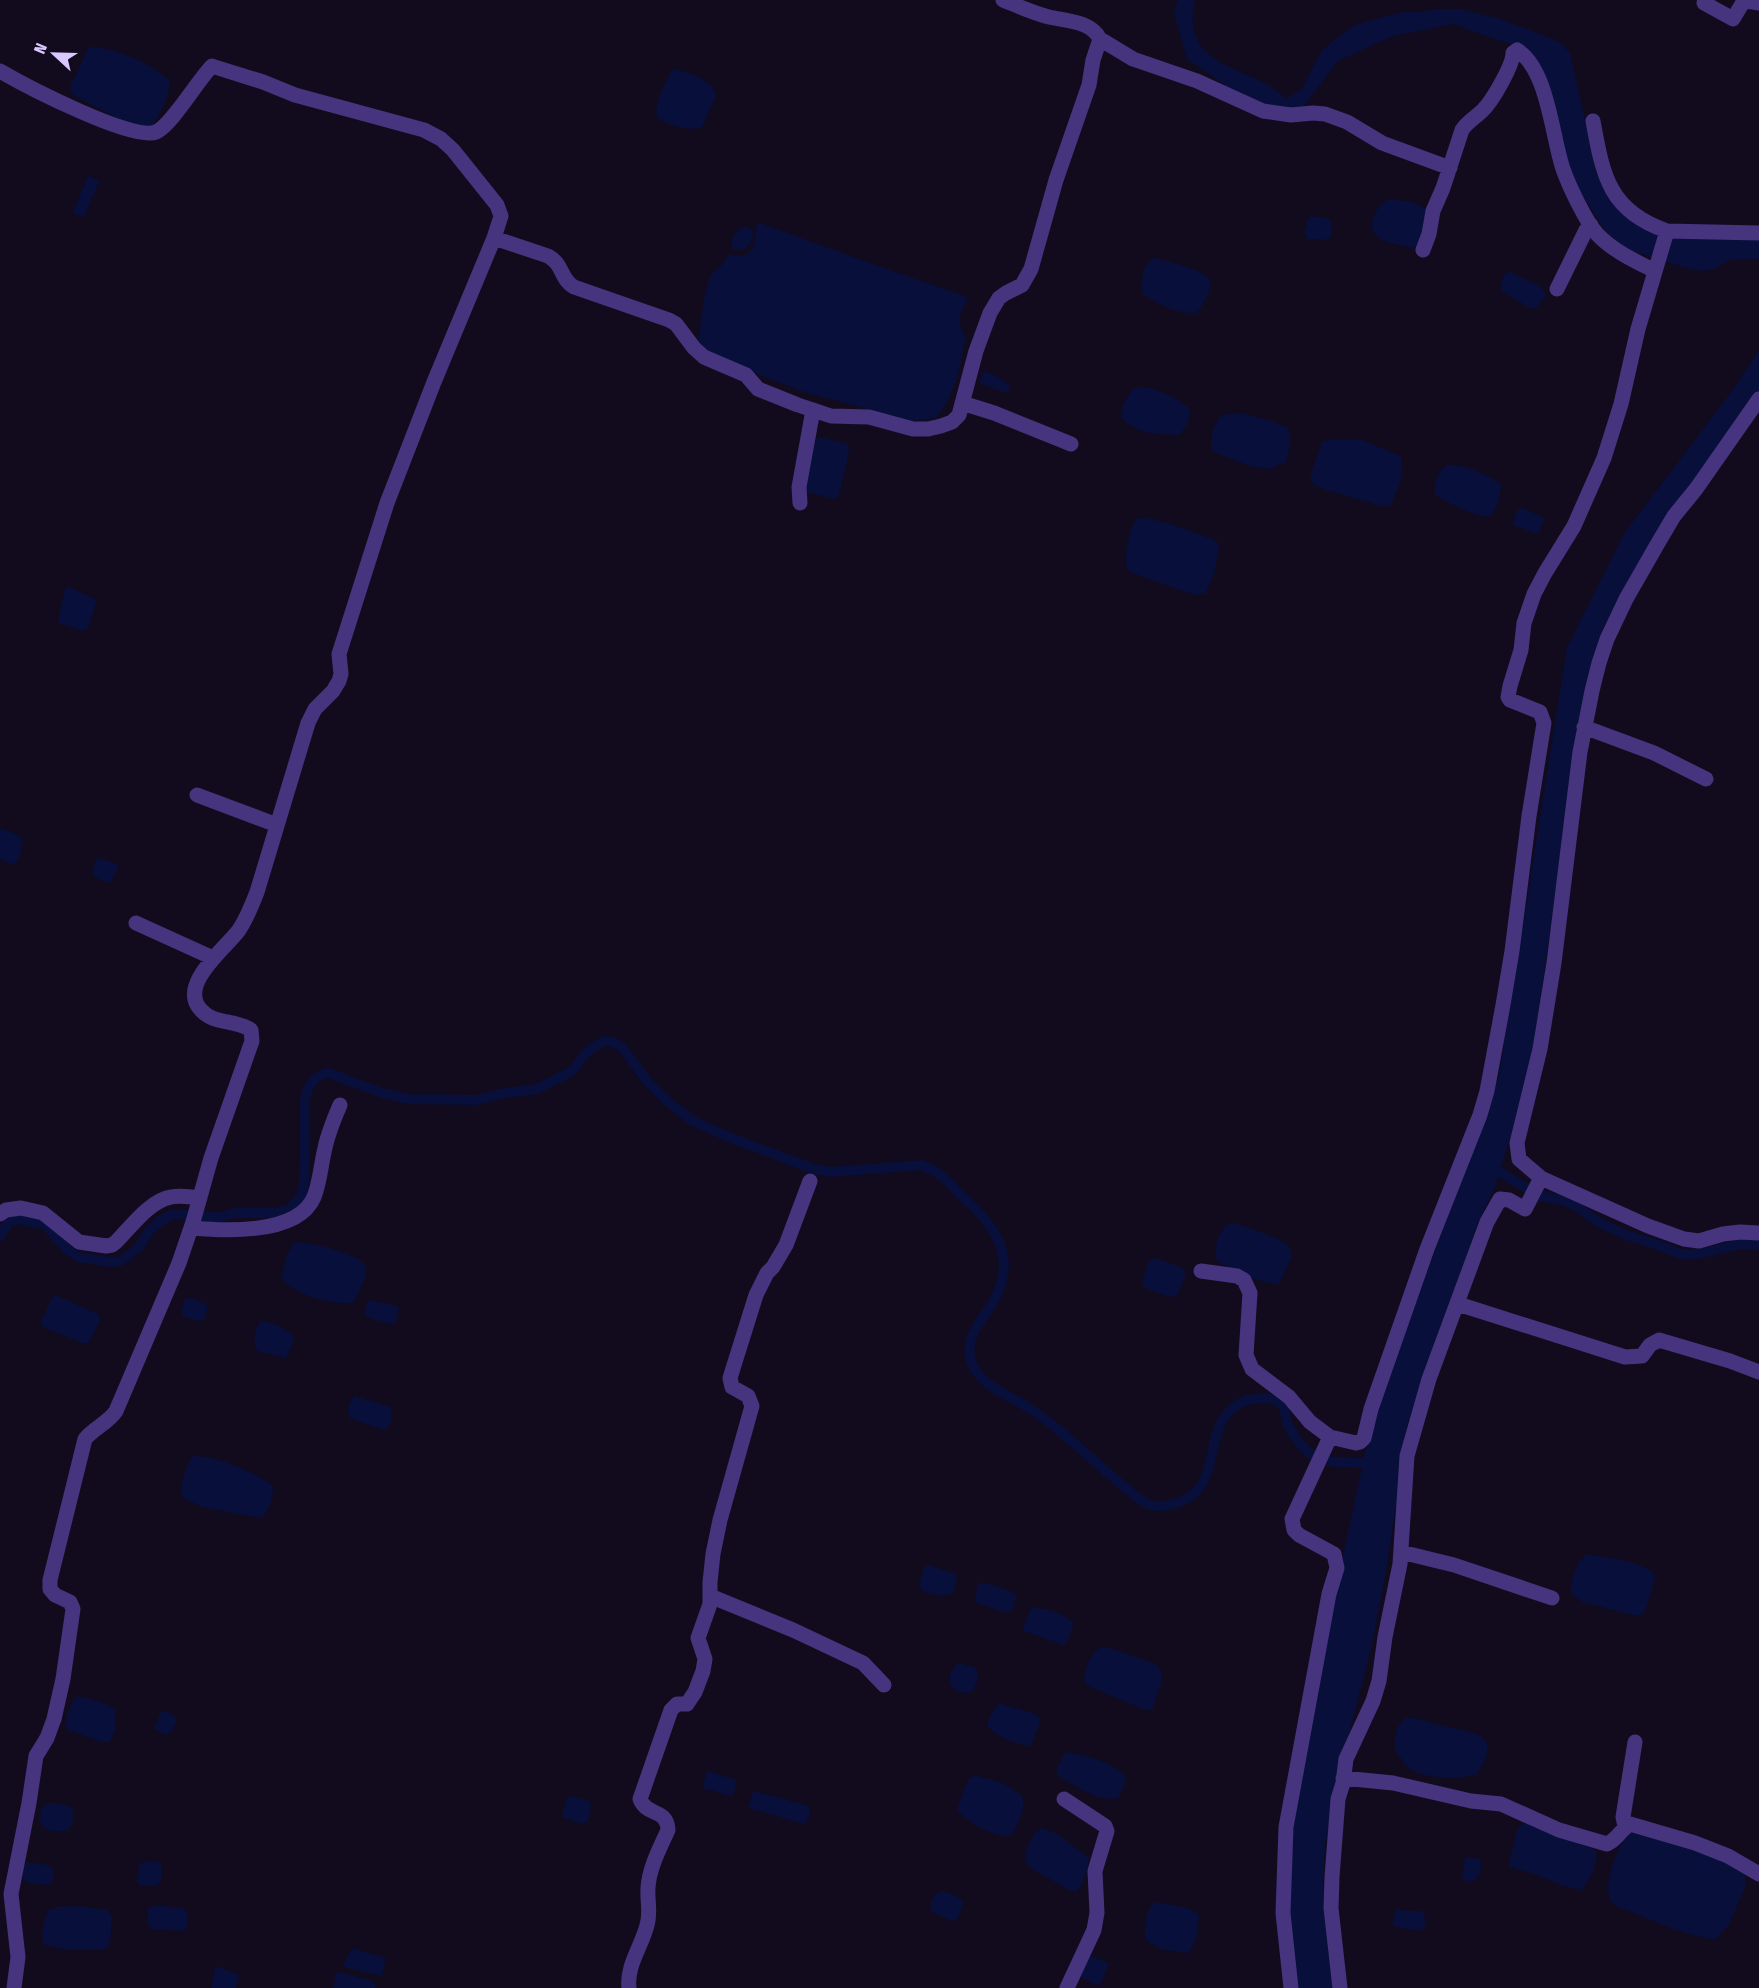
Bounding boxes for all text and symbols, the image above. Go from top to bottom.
north arrow [24,24,84,84]
text: N [30,41,51,57]

